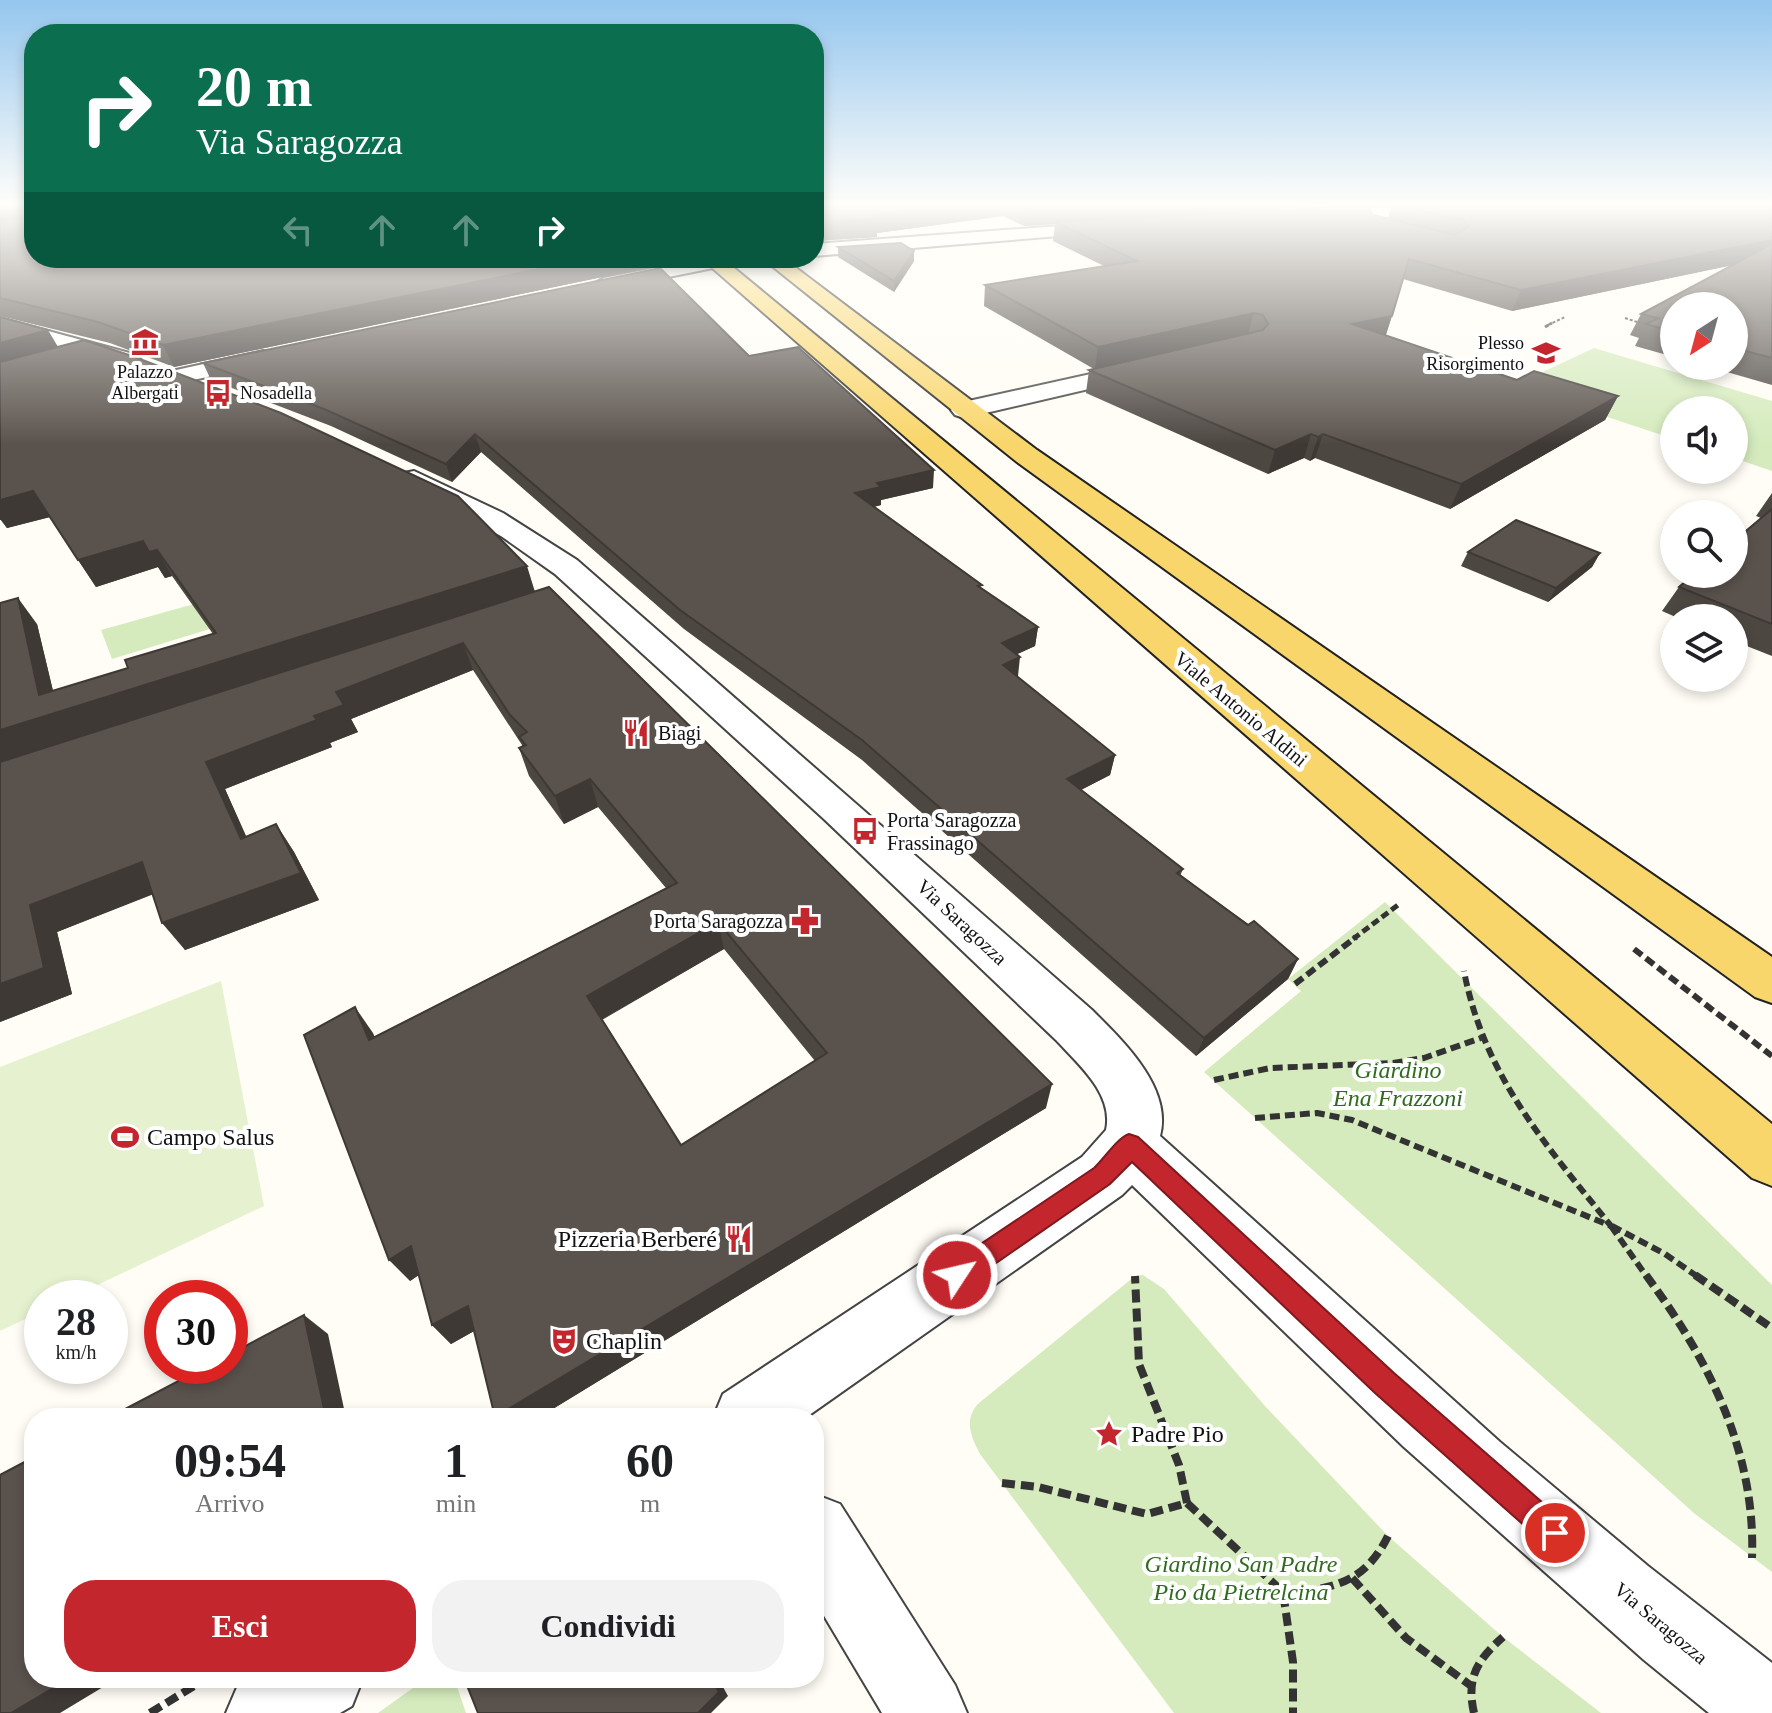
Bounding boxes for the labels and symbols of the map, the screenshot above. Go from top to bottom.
north arrow [1660,292,1748,380]
museum icon: Palazzo Albergati [130,327,160,357]
place label: Plesso Risorgimento [1426,333,1524,374]
school or university icon: Plesso Risorgimento [1531,338,1561,368]
place label: Palazzo Albergati [111,362,179,403]
bus stop icon: Nosadella [203,378,233,408]
place label: Nosadella [240,383,312,403]
street label: Viale Antonio Aldini [1170,647,1312,771]
restaurant icon: Biagi [621,718,651,748]
place label: Biagi [658,722,702,745]
place label: Porta Saragozza Frassinago [887,809,1017,855]
bus stop icon: Porta Saragozza Frassinago [850,816,880,846]
street label: Via Saragozza [912,875,1012,970]
pharmacy icon: Porta Saragozza [790,906,820,936]
place label: Porta Saragozza [654,910,783,933]
park label: Giardino Ena Frazzoni [1332,1057,1463,1111]
sports icon: Campo Salus [110,1122,140,1152]
place label: Campo Salus [147,1124,274,1150]
restaurant icon: Pizzeria Berberé [724,1224,754,1254]
place label: Pizzeria Berberé [558,1226,717,1252]
position arrow [915,1233,999,1317]
speed limit sign: 30 [144,1280,248,1384]
theatre icon: Chaplin [549,1326,579,1356]
place label: Chaplin [586,1328,662,1354]
place icon: Padre Pio [1094,1419,1124,1449]
place label: Padre Pio [1131,1421,1224,1447]
pin [1521,1499,1589,1567]
park label: Giardino San Padre Pio da Pietrelcina [1145,1551,1338,1605]
street label: Via Saragozza [1609,1578,1712,1669]

